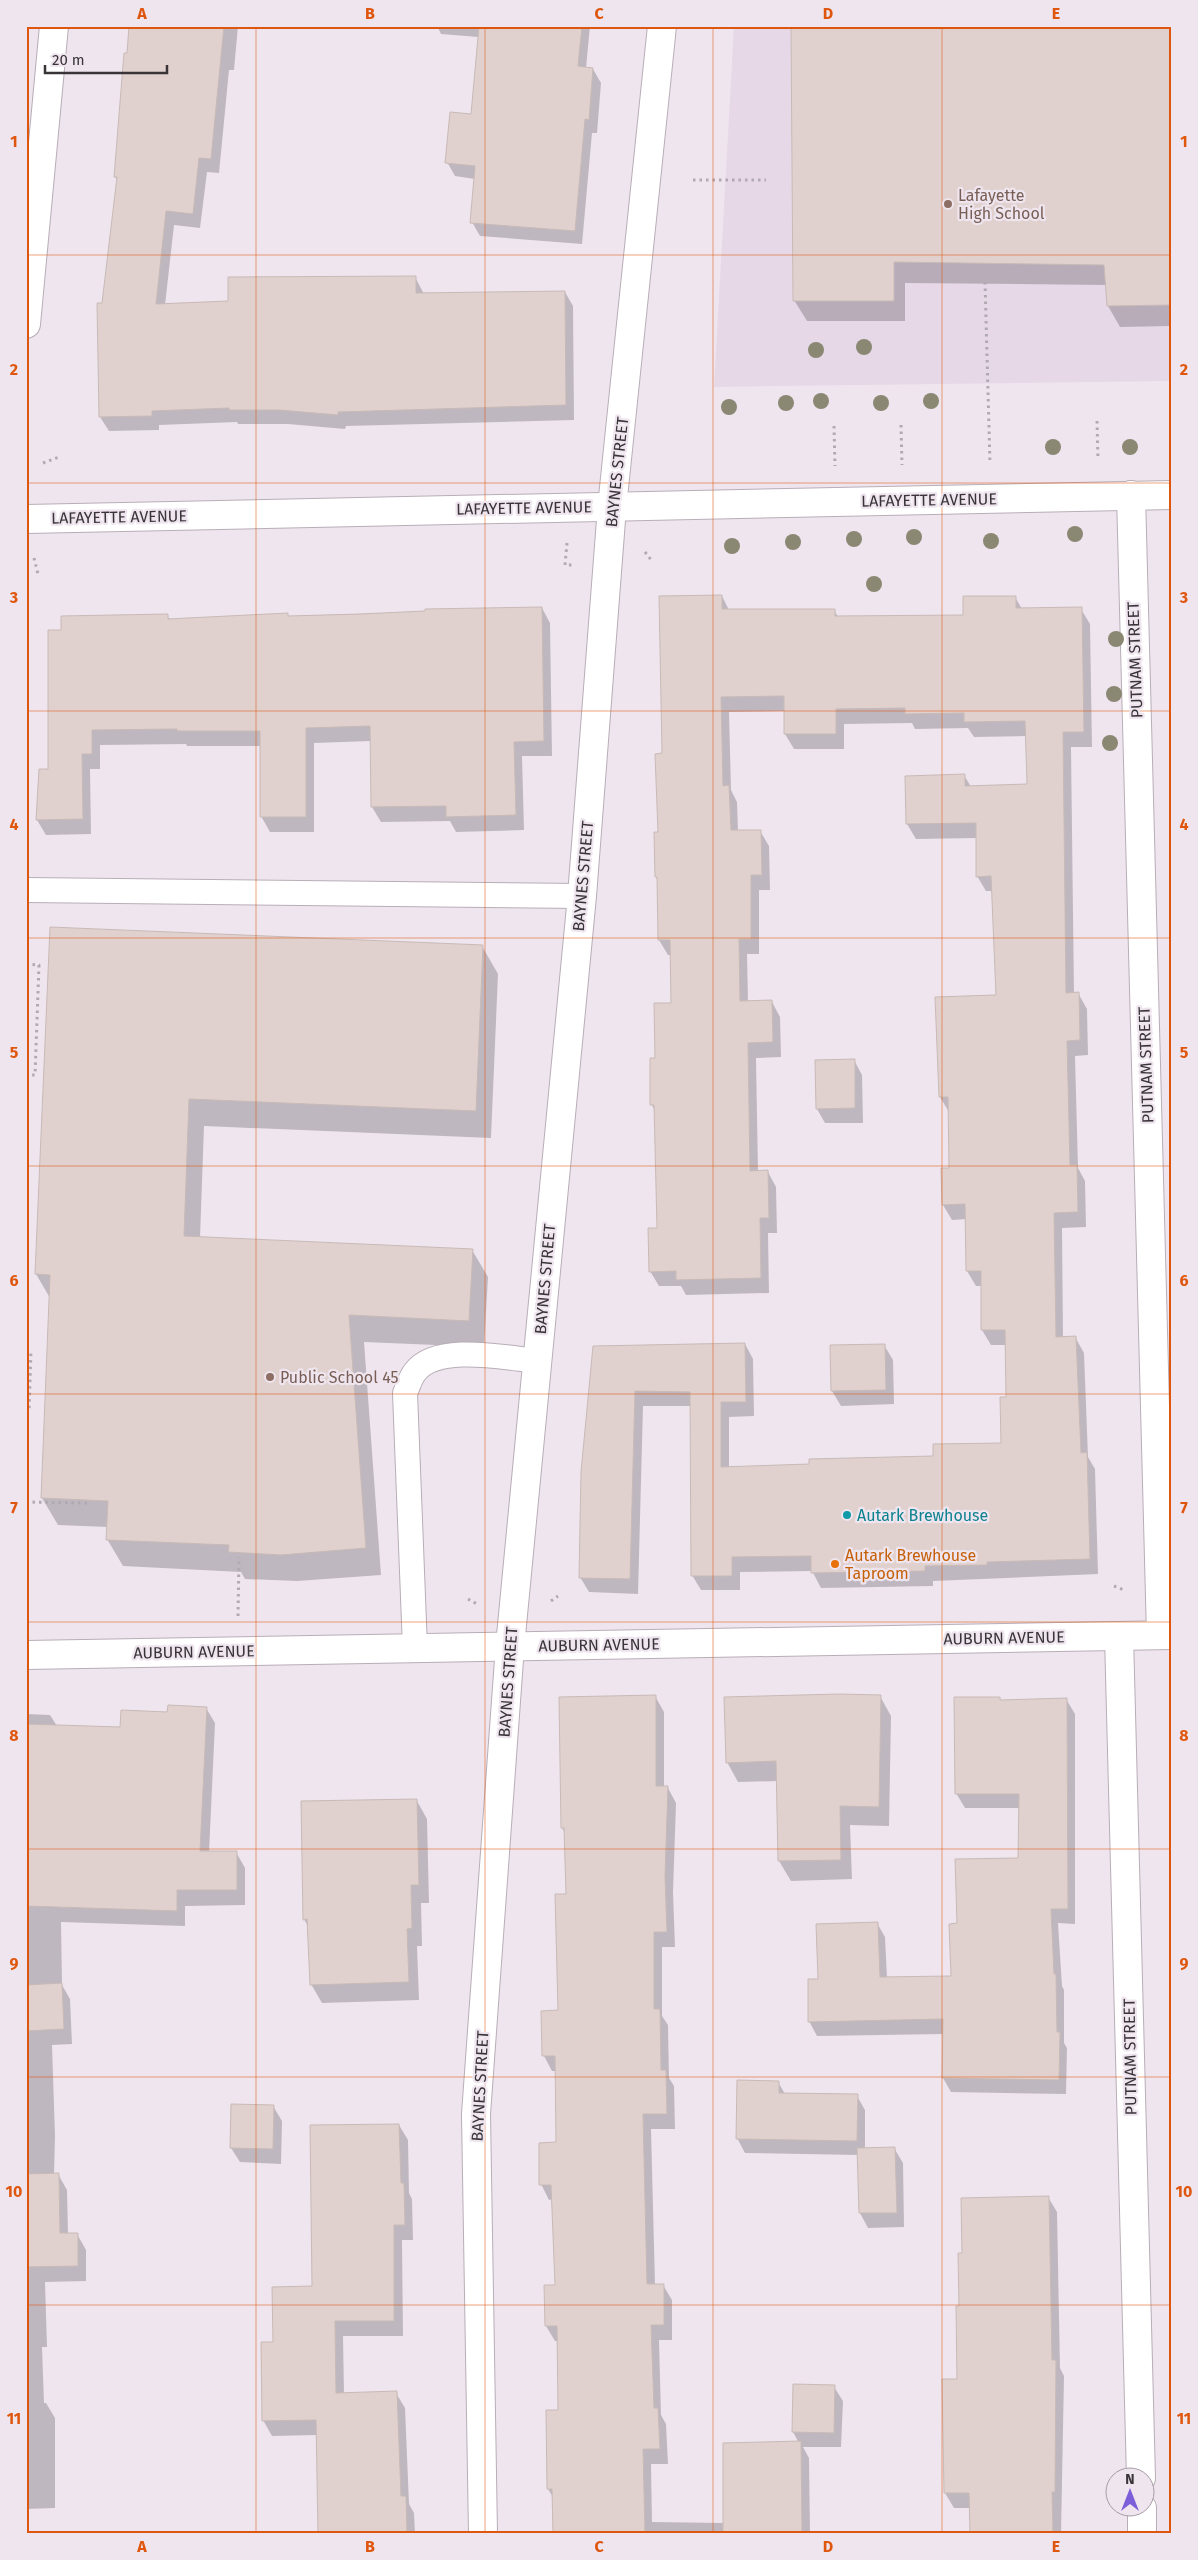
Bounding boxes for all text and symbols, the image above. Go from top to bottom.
text: A [136,4,147,23]
text: B [365,4,375,23]
text: C [594,4,604,23]
text: D [823,4,833,23]
text: E [1052,4,1060,23]
scale bar [45,42,168,74]
text: 20 m [52,51,85,69]
text: 1 [10,132,18,151]
text: 1 [1180,132,1188,151]
place label: Lafayette High School [958,186,1045,223]
marker: Lafayette High School [942,198,954,210]
text: 2 [10,360,18,379]
text: 2 [1180,360,1188,379]
street label: BAYNES STREET [602,415,632,528]
street label: LAFAYETTE AVENUE [861,489,997,511]
street label: LAFAYETTE AVENUE [456,497,592,519]
street label: LAFAYETTE AVENUE [51,506,187,528]
text: 3 [9,588,18,607]
text: 3 [1179,588,1188,607]
street label: PUTNAM STREET [1123,601,1147,719]
text: 4 [9,815,19,834]
text: 4 [1179,815,1189,834]
street label: BAYNES STREET [569,819,597,932]
street label: PUTNAM STREET [1134,1006,1158,1124]
text: 5 [10,1043,19,1062]
text: 5 [1180,1043,1189,1062]
street label: BAYNES STREET [531,1222,559,1335]
text: 6 [9,1271,19,1290]
text: 6 [1179,1271,1189,1290]
place label: Public School 45 [280,1368,399,1387]
marker: Public School 45 [264,1371,276,1383]
text: 7 [10,1498,18,1517]
text: 7 [1180,1498,1188,1517]
place label: Autark Brewhouse [857,1506,988,1525]
marker: Autark Brewhouse [841,1509,853,1521]
place label: Autark Brewhouse Taproom [845,1546,976,1583]
marker: Autark Brewhouse Taproom [829,1558,841,1570]
street label: BAYNES STREET [495,1625,521,1738]
street label: AUBURN AVENUE [943,1627,1065,1649]
street label: AUBURN AVENUE [538,1634,660,1656]
street label: AUBURN AVENUE [133,1641,255,1663]
text: 8 [9,1726,19,1745]
text: 8 [1179,1726,1189,1745]
text: 9 [10,1954,19,1973]
text: 9 [1180,1954,1189,1973]
street label: PUTNAM STREET [1119,1998,1141,2115]
street label: BAYNES STREET [468,2029,492,2142]
text: 10 [6,2182,22,2201]
text: 10 [1176,2182,1192,2201]
text: 11 [7,2409,21,2428]
text: 11 [1177,2409,1191,2428]
north arrow [1106,2468,1156,2518]
text: N [1125,2471,1135,2488]
text: A [136,2537,147,2556]
text: B [365,2537,375,2556]
text: C [594,2537,604,2556]
text: D [823,2537,833,2556]
text: E [1052,2537,1060,2556]

